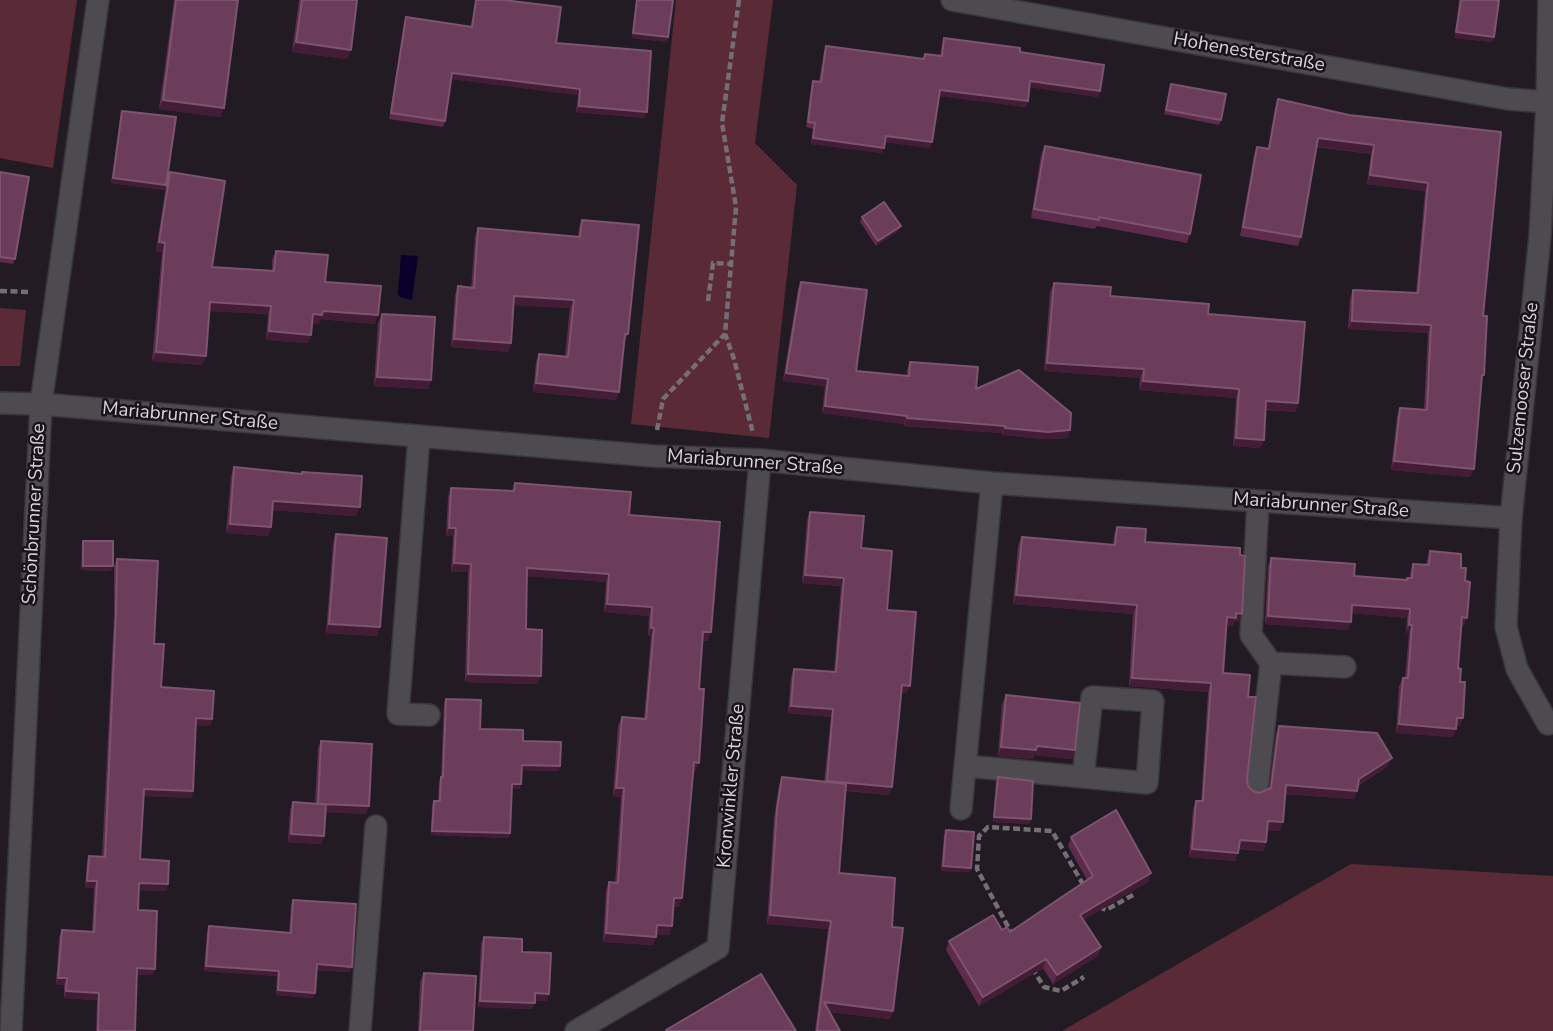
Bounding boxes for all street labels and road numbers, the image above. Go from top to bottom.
street label: Hohenesterstraße [1171,28,1327,78]
street label: Sulzemooser Straße [1504,301,1544,475]
street label: Mariabrunner Straße [101,398,279,436]
street label: Schönbrunner Straße [19,423,51,605]
street label: Mariabrunner Straße [666,445,844,481]
street label: Mariabrunner Straße [1232,488,1410,524]
street label: Kronwinkler Straße [713,703,751,869]

